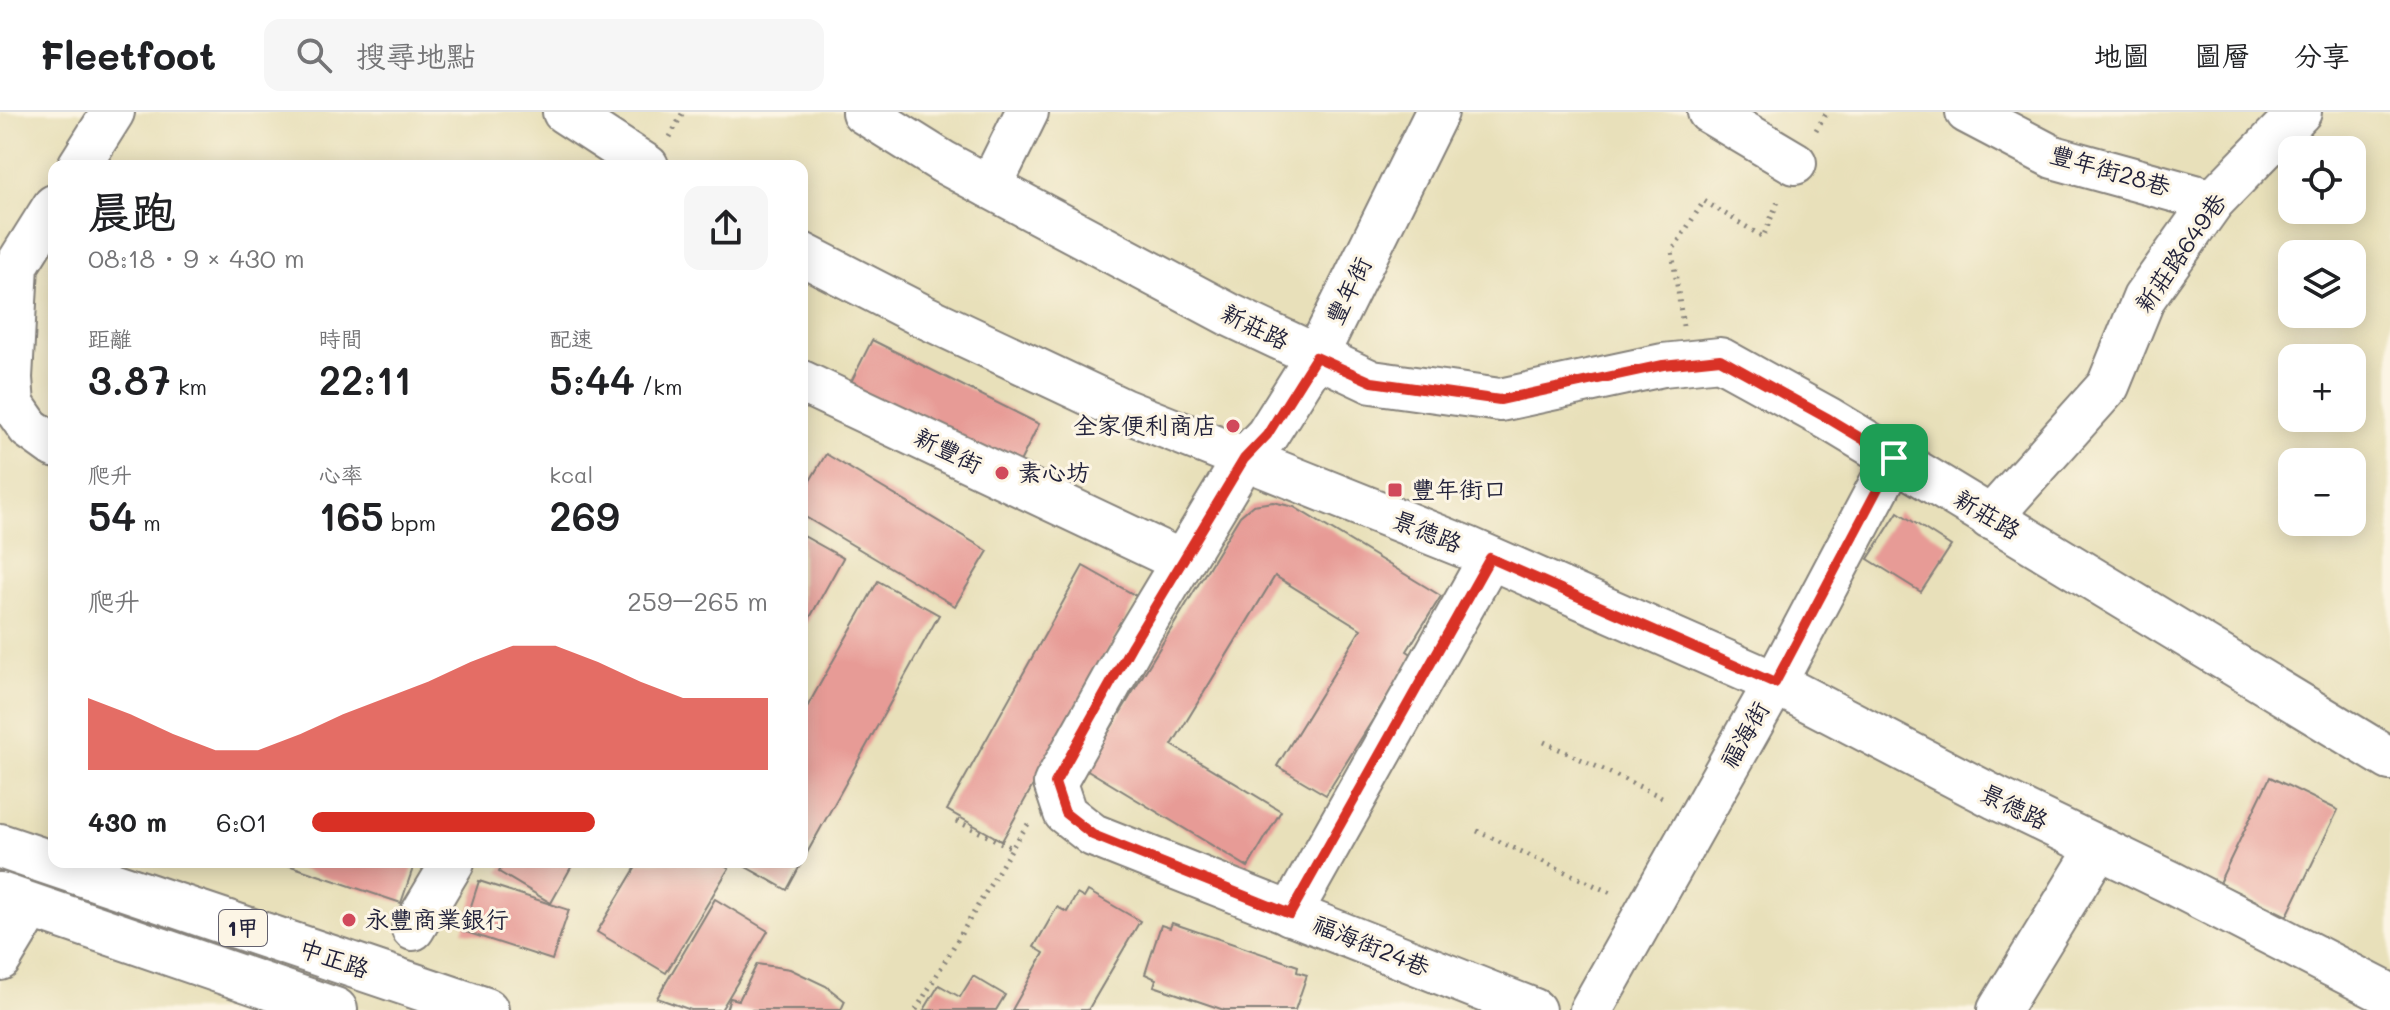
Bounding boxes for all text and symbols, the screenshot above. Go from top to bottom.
search box [264,19,824,91]
text: Fleetfoot [40,30,216,80]
icon: search [292,33,336,77]
text: 搜尋地點 [356,35,476,75]
text: 地圖 [2094,37,2150,73]
text: 圖層 [2194,37,2250,73]
text: 分享 [2294,37,2350,73]
map controls [2278,136,2366,536]
button: locate [2278,136,2366,224]
street label: 豐年街28巷 [2047,138,2174,202]
text: 晨跑 [88,182,176,239]
button: share [684,186,768,270]
street label: 新莊路649巷 [2127,186,2232,318]
button: layers [2278,240,2366,328]
text: 08:18 · 9 × 430 m [88,241,305,275]
street label: 豐年街 [1318,251,1377,329]
street label: 新莊路 [1217,296,1295,355]
text: 距離 [88,324,132,353]
text: 時間 [319,324,363,353]
text: 配速 [549,324,593,353]
button: + [2278,344,2366,432]
text: 3.87 [88,353,171,405]
text: 22:11 [319,353,411,405]
text: 5:44 [549,353,635,405]
text: km [171,372,207,401]
text: /km [635,372,683,401]
place label: 全家便利商店 [1073,409,1217,440]
marker: 全家便利商店 [1224,417,1242,435]
street label: 新豐街 [910,420,988,479]
pin [1860,424,1928,492]
icon: arrive [1872,436,1916,480]
button: − [2278,448,2366,536]
place label: 素心坊 [1018,456,1090,487]
text: 爬升 [88,460,132,489]
text: 心率 [319,460,363,489]
text: kcal [549,460,593,489]
marker: 素心坊 [993,464,1011,482]
place label: 豐年街口 [1411,473,1507,504]
marker: 豐年街口 [1386,481,1404,499]
street label: 新莊路 [1949,482,2027,546]
text: 54 [88,489,136,541]
text: 165 [319,489,384,541]
text: 269 [549,489,620,541]
street label: 景德路 [1388,503,1467,558]
text: m [136,508,161,537]
text: bpm [384,508,436,537]
text: 爬升 [88,584,140,618]
text: 259–265 m [627,584,768,618]
street label: 福海街 [1712,695,1775,773]
street label: 景德路 [1976,776,2054,835]
text: 430 m [88,805,167,839]
text: 6:01 [216,805,267,839]
place label: 永豐商業銀行 [365,903,509,934]
street label: 福海街24巷 [1309,907,1435,982]
road number: 1甲 [219,910,267,946]
marker: 永豐商業銀行 [340,911,358,929]
street label: 中正路 [295,931,374,984]

